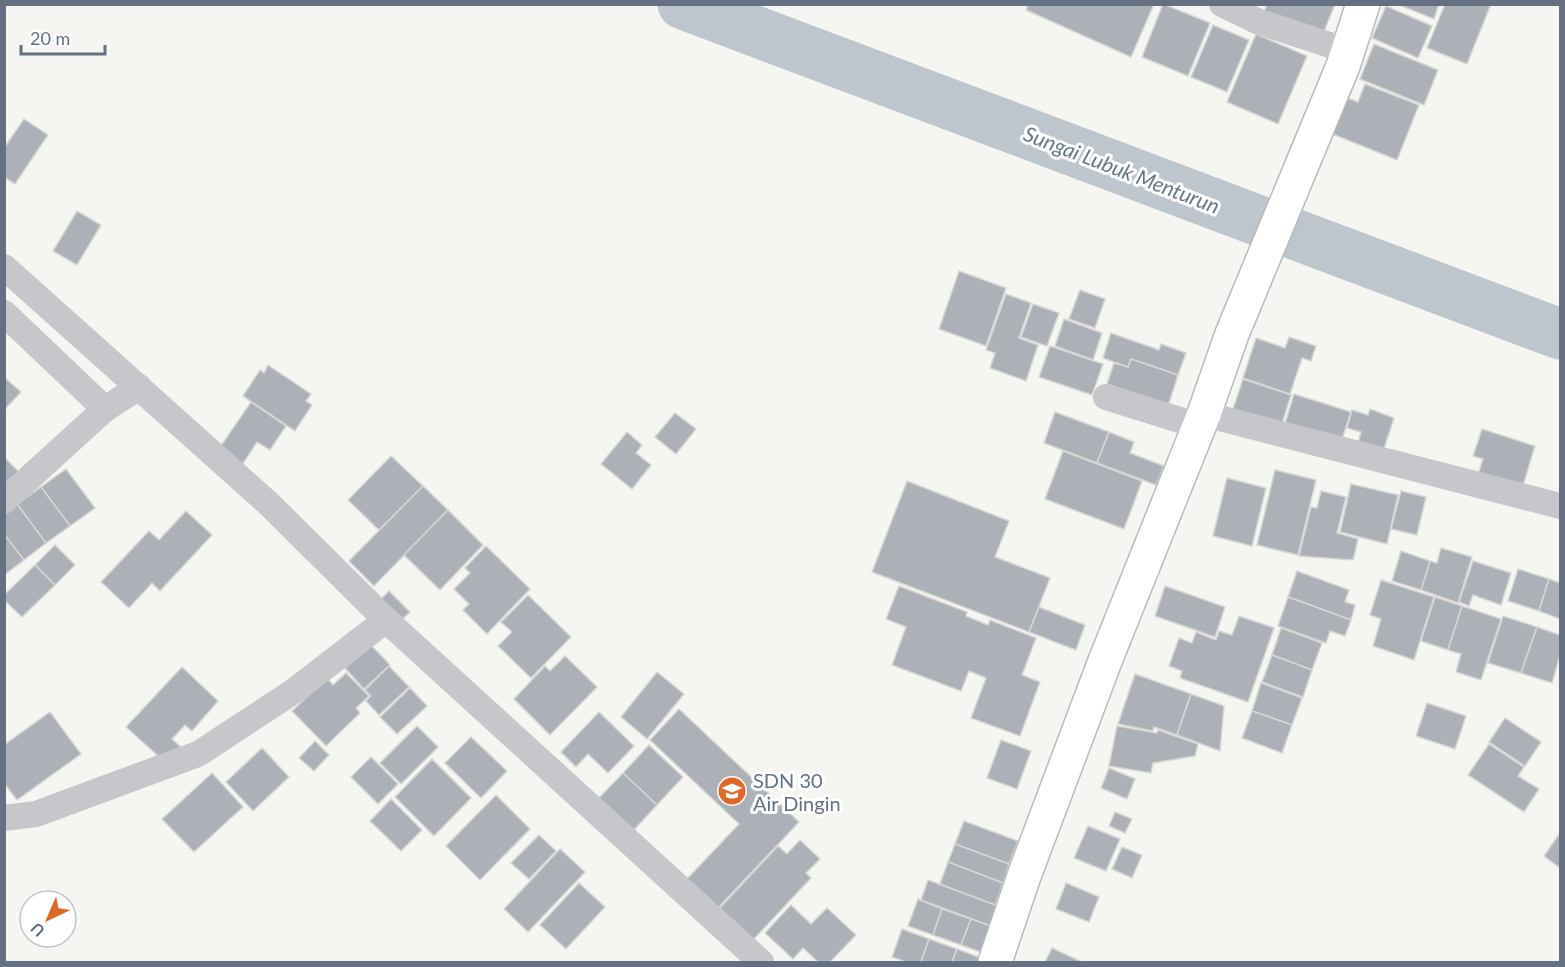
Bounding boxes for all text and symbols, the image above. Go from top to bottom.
scale bar [21,18,105,56]
text: 20 m [30,27,70,49]
water label: Sungai Lubuk Menturun [1021,120,1223,218]
place label: SDN 30 Air Dingin [753,768,841,815]
school or university icon: SDN 30 Air Dingin [716,775,748,807]
north arrow [18,889,78,949]
text: U [26,919,48,941]

